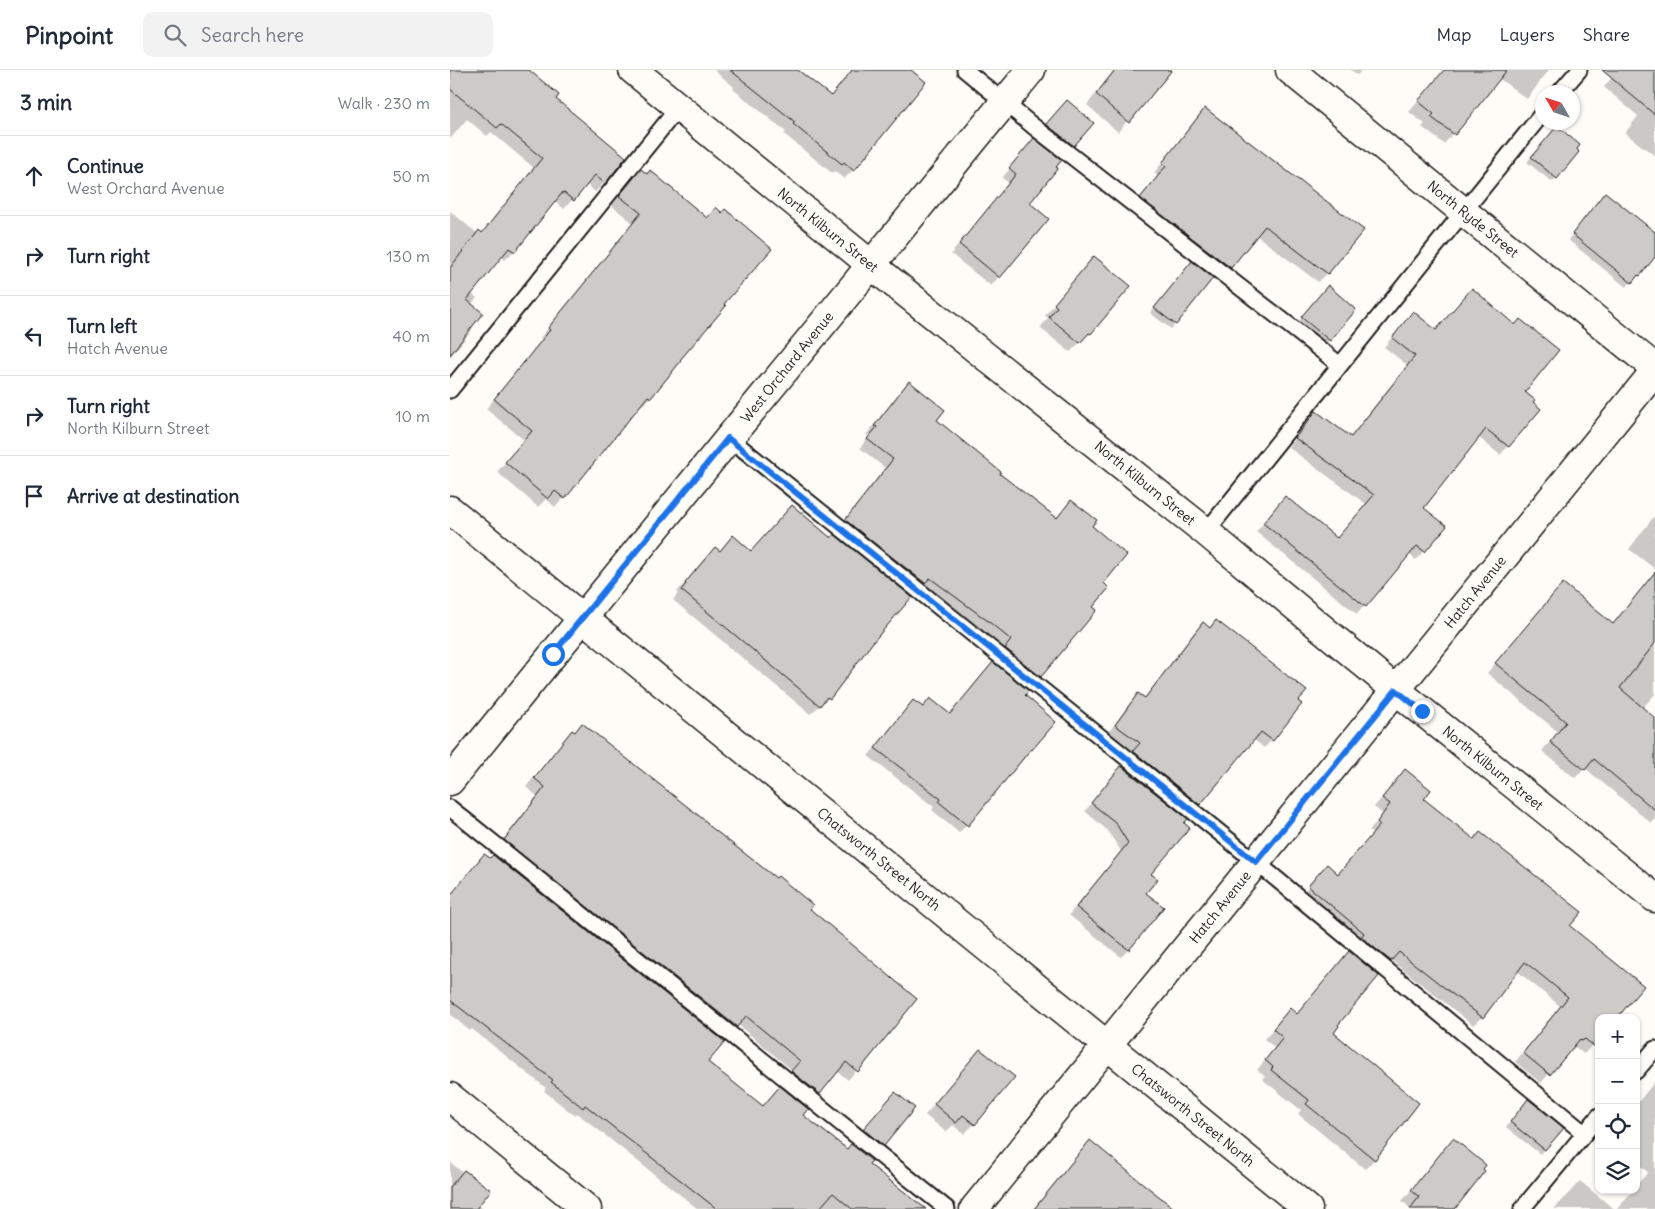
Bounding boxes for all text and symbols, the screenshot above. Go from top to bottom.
search box [143,12,493,57]
text: Pinpoint [25,20,113,50]
icon: search [161,21,189,49]
text: Search here [201,23,304,47]
text: Map [1436,23,1471,46]
text: Layers [1499,23,1555,46]
text: Share [1583,23,1630,46]
north arrow [1535,85,1580,130]
text: 3 min [20,89,72,116]
text: Walk · 230 m [338,93,430,113]
text: Continue [67,154,144,178]
icon: ahead [20,162,48,190]
text: 50 m [392,166,430,186]
street label: North Ryde Street [1424,177,1523,262]
text: West Orchard Avenue [67,178,225,198]
street label: North Kilburn Street [774,184,882,276]
icon: right [20,242,48,270]
text: Turn right [67,244,150,268]
text: 130 m [386,246,430,266]
street label: West Orchard Avenue [737,308,837,426]
text: Turn left [67,314,137,338]
icon: left [20,322,48,350]
text: 40 m [392,326,430,346]
text: Hatch Avenue [67,338,168,358]
text: Turn right [67,394,150,418]
icon: right [20,402,48,430]
text: 10 m [395,406,430,426]
text: North Kilburn Street [67,418,209,438]
street label: North Kilburn Street [1091,437,1199,529]
icon: arrive [20,482,48,510]
text: Arrive at destination [67,484,240,508]
street label: Hatch Avenue [1440,552,1510,632]
route start [542,643,565,666]
route end [1411,700,1434,723]
street label: North Kilburn Street [1439,722,1547,814]
street label: Chatsworth Street North [814,804,944,914]
street label: Hatch Avenue [1185,867,1255,947]
map controls [1595,1014,1640,1194]
button: + [1595,1014,1640,1059]
button: − [1595,1059,1640,1104]
street label: Chatsworth Street North [1128,1060,1258,1170]
button: locate [1595,1104,1640,1149]
button: layers [1595,1149,1640,1194]

